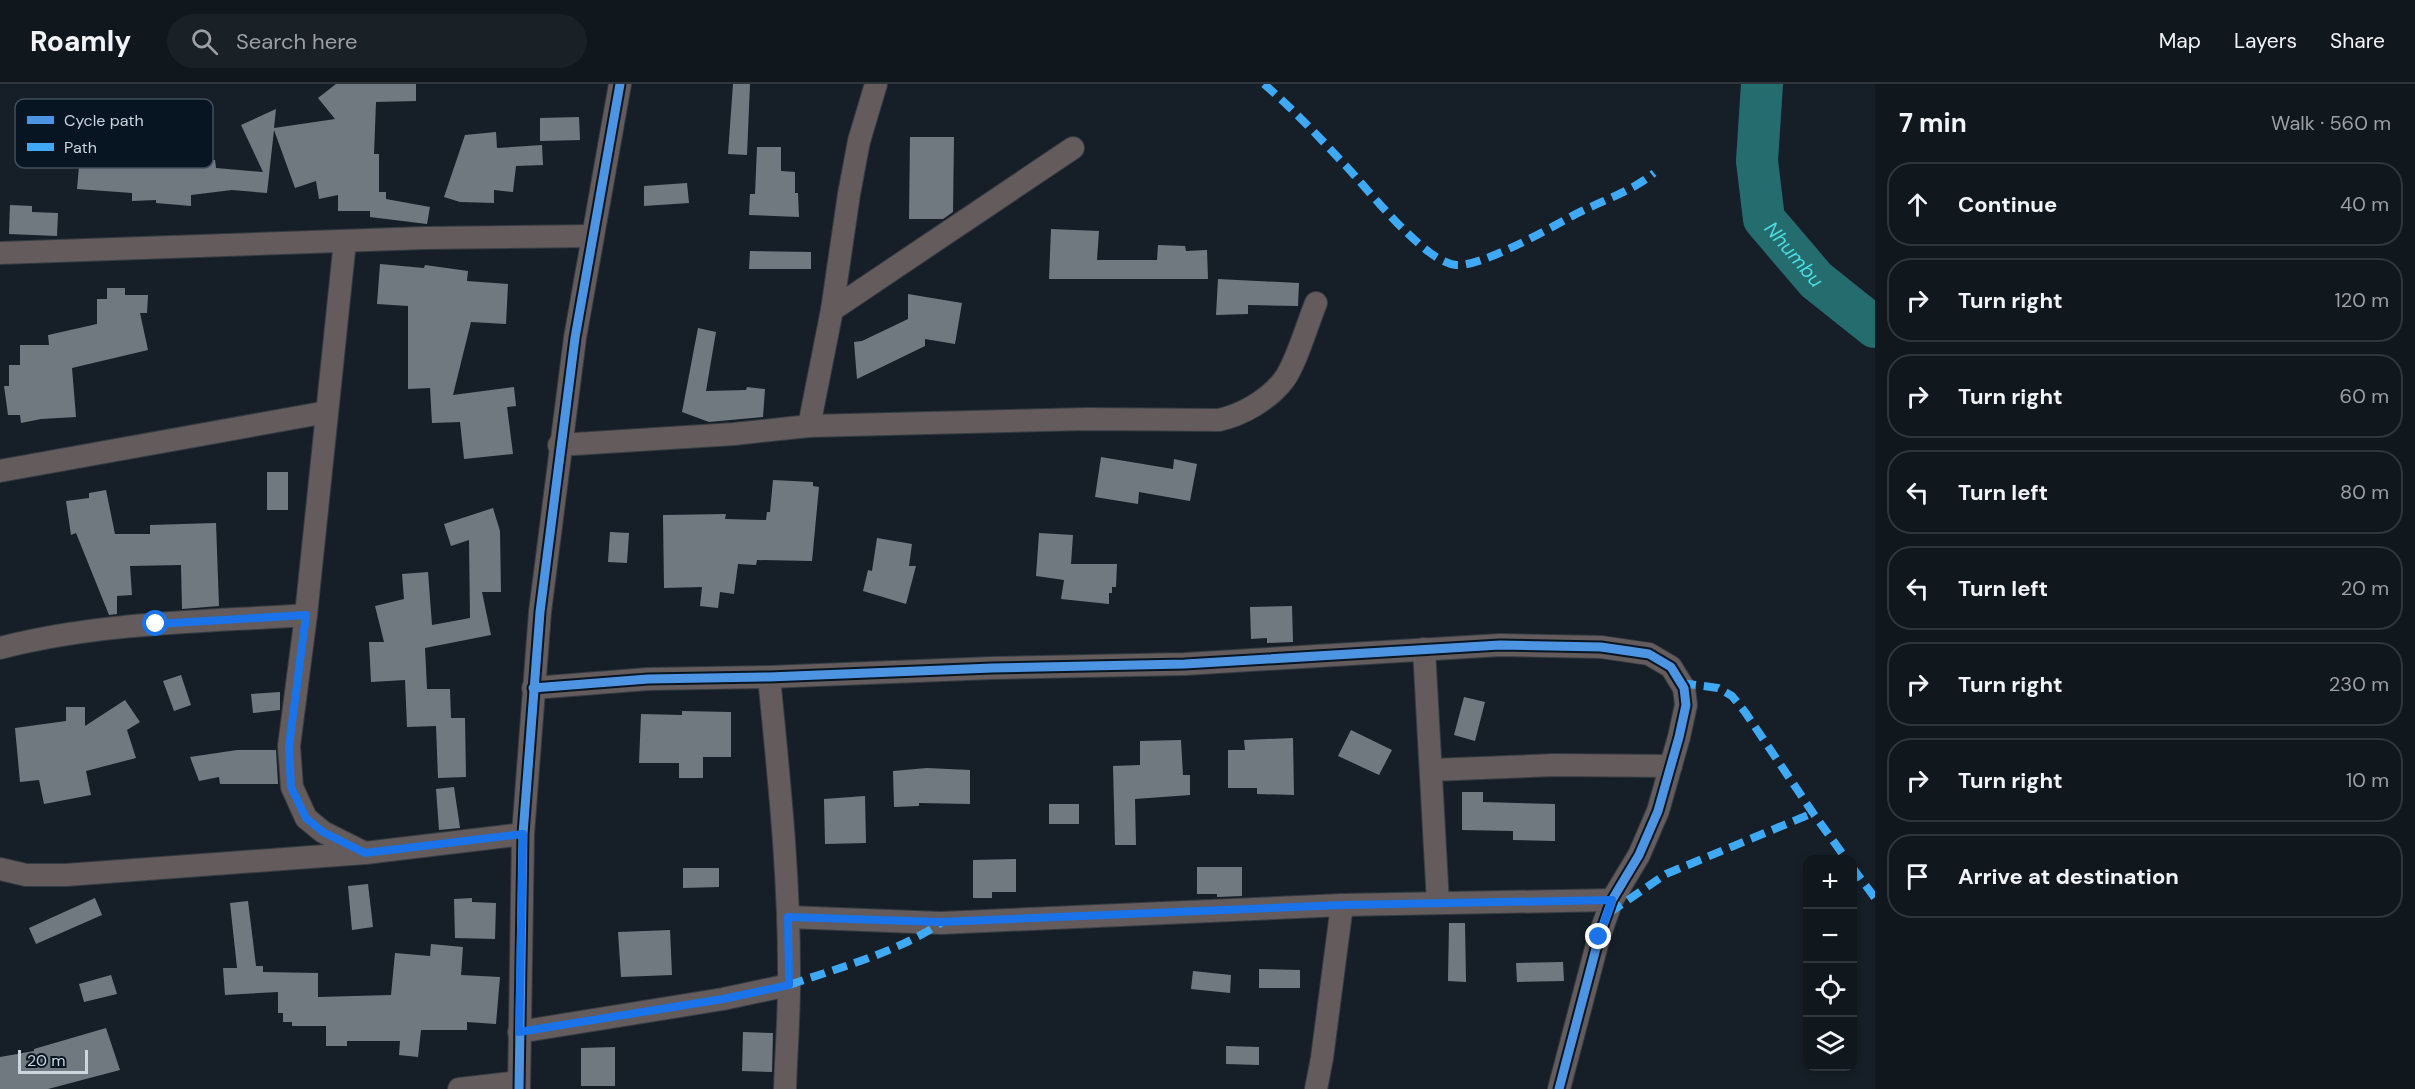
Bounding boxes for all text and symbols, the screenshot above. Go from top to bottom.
search box [167,14,587,68]
text: Roamly [30,23,131,60]
icon: search [188,25,221,58]
text: Search here [236,27,357,56]
text: Map [2159,27,2201,55]
text: Layers [2234,27,2297,55]
text: Share [2330,27,2385,55]
legend [15,99,213,168]
text: 7 min [1899,106,1967,140]
text: Cycle path [64,110,144,131]
text: Walk · 560 m [2271,110,2391,136]
text: Path [64,137,97,158]
icon: ahead [1901,188,1934,221]
text: Continue [1958,190,2057,219]
text: 40 m [2340,191,2389,217]
water label: Nhumbu [1759,216,1829,293]
icon: right [1901,284,1934,317]
text: Turn right [1958,286,2063,315]
text: 120 m [2335,287,2389,313]
icon: right [1901,380,1934,413]
text: Turn right [1958,382,2063,411]
text: 60 m [2340,383,2389,409]
icon: left [1901,476,1934,509]
text: Turn left [1958,478,2048,507]
text: 80 m [2340,479,2389,505]
icon: left [1901,572,1934,605]
text: Turn left [1958,574,2048,603]
text: 20 m [2341,575,2389,601]
route start [142,610,168,636]
icon: right [1901,668,1934,701]
text: Turn right [1958,670,2063,699]
text: 230 m [2329,671,2389,697]
icon: right [1901,764,1934,797]
text: Turn right [1958,766,2063,795]
text: 10 m [2346,767,2389,793]
map controls [1803,855,1857,1071]
button: + [1803,855,1857,909]
icon: arrive [1901,860,1934,893]
text: Arrive at destination [1958,862,2179,891]
button: − [1803,909,1857,963]
route end [1585,923,1611,949]
button: locate [1803,963,1857,1017]
button: layers [1803,1017,1857,1071]
scale bar [18,1047,88,1074]
text: 20 m [27,1050,66,1071]

